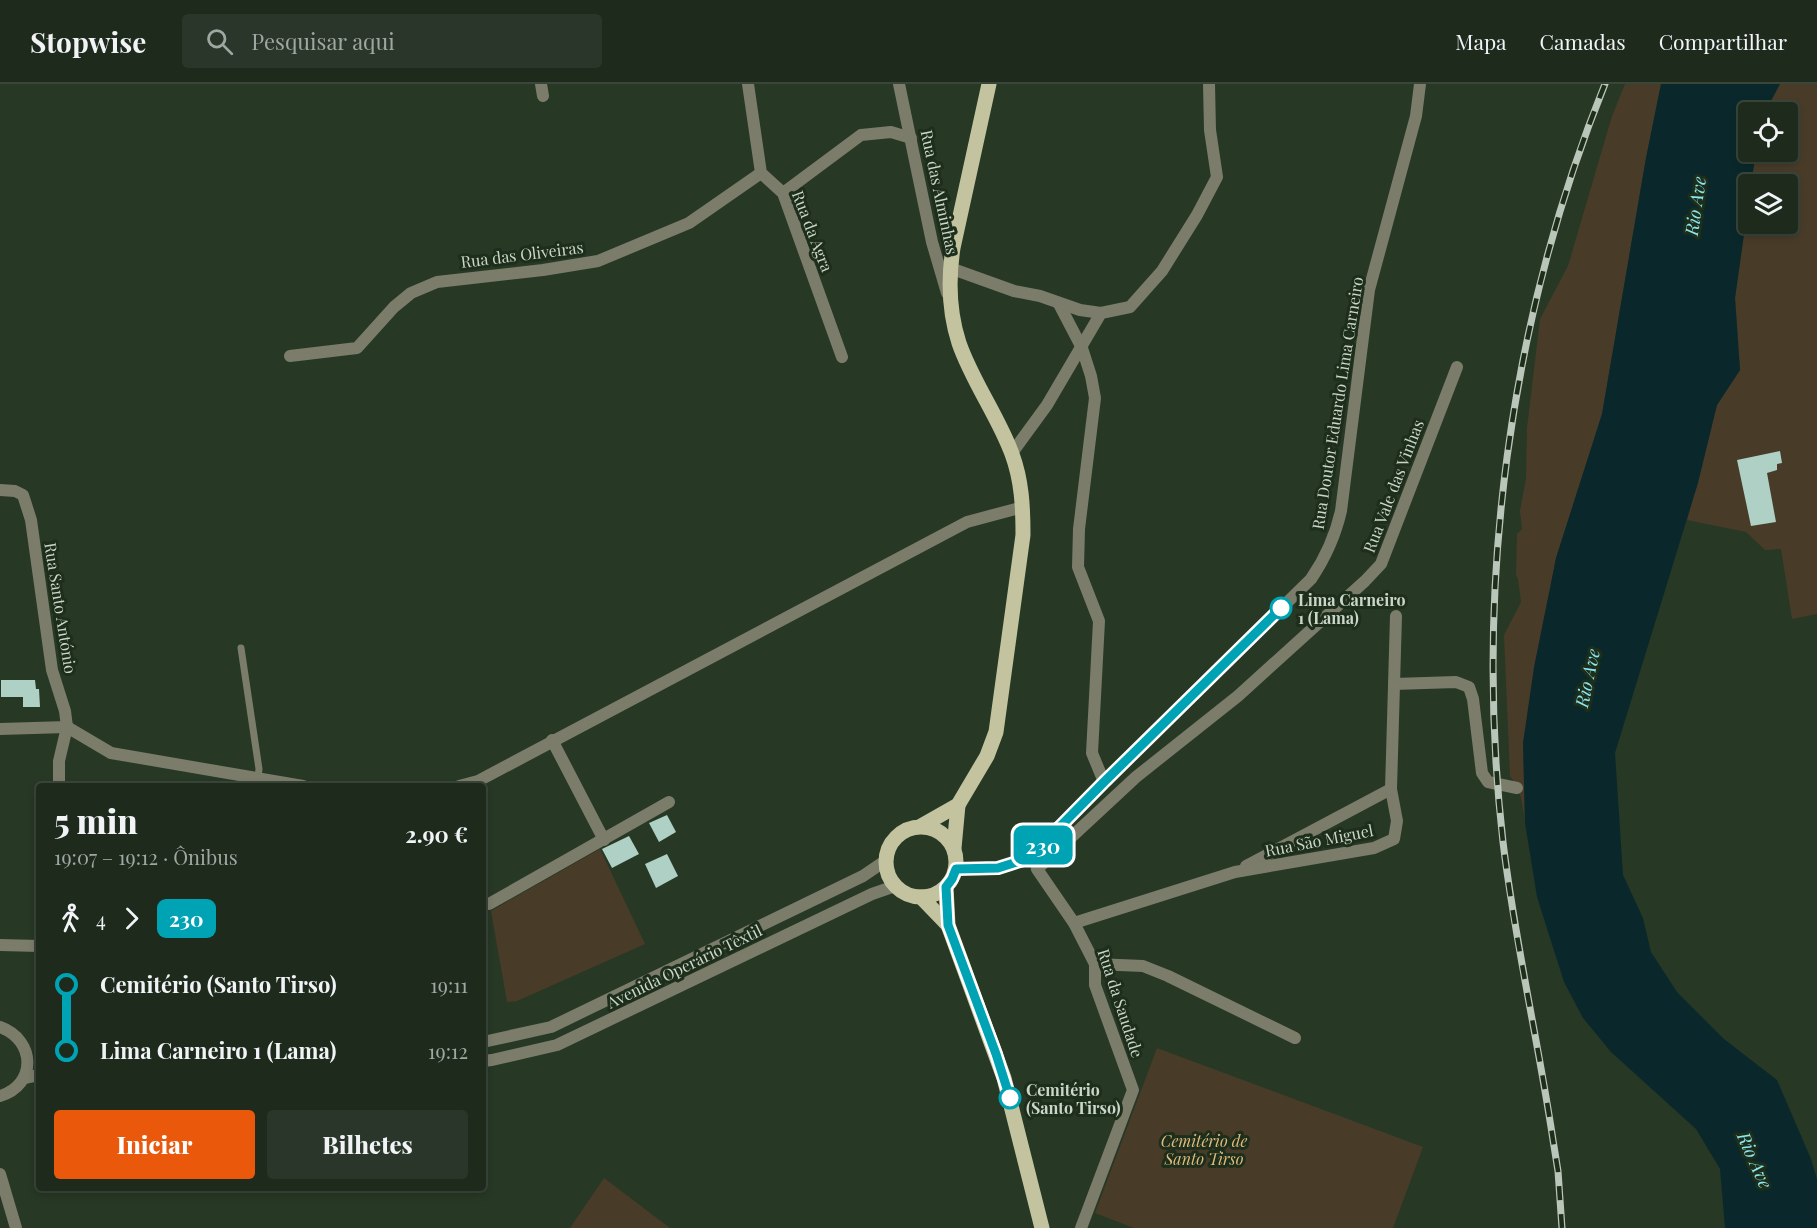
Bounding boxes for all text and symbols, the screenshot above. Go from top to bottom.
search box [182,14,602,68]
text: Stopwise [30,23,146,60]
icon: search [203,25,236,58]
text: Pesquisar aqui [251,26,395,56]
text: Mapa [1455,27,1507,55]
text: Camadas [1540,27,1626,55]
text: Compartilhar [1659,27,1787,55]
map controls [1738,102,1798,234]
button: locate [1738,102,1798,162]
street label: Rua das Alminhas [917,128,963,256]
button: layers [1738,174,1798,234]
water label: Rio Ave [1679,175,1711,238]
street label: Rua da Agra [788,187,838,275]
street label: Rua das Oliveiras [459,236,585,272]
street label: Rua Doutor Eduardo Lima Carneiro [1307,275,1367,531]
street label: Rua Vale das Vinhas [1358,417,1428,555]
street label: Rua Santo António [40,541,82,675]
place label: Lima Carneiro 1 (Lama) [1298,589,1406,628]
marker: Lima Carneiro 1 (Lama) [1270,597,1292,619]
water label: Rio Ave [1569,646,1605,711]
text: 5 min [54,798,138,842]
text: 2.90 € [405,819,468,849]
street label: Rua São Miguel [1263,819,1375,861]
line badge: 230 [1008,826,1078,864]
text: 230 [1026,831,1060,859]
text: 19:07 – 19:12 · Ônibus [54,843,238,870]
icon: walk [54,902,87,935]
icon: forward [115,902,148,935]
text: 230 [169,904,204,932]
text: 4 [96,905,106,932]
street label: Avenida Operário Têxtil [602,919,765,1013]
street label: Rua da Saudade [1094,946,1148,1060]
text: Cemitério (Santo Tirso) [100,969,337,999]
text: 19:11 [430,971,468,998]
text: Lima Carneiro 1 (Lama) [100,1035,336,1065]
text: 19:12 [428,1037,468,1064]
place label: Cemitério (Santo Tirso) [1026,1079,1121,1118]
marker: Cemitério (Santo Tirso) [999,1087,1021,1109]
button: Iniciar [54,1110,255,1179]
button: Bilhetes [267,1110,468,1179]
water label: Rio Ave [1732,1127,1778,1192]
park label: Cemitério de Santo Tirso [1161,1130,1247,1169]

